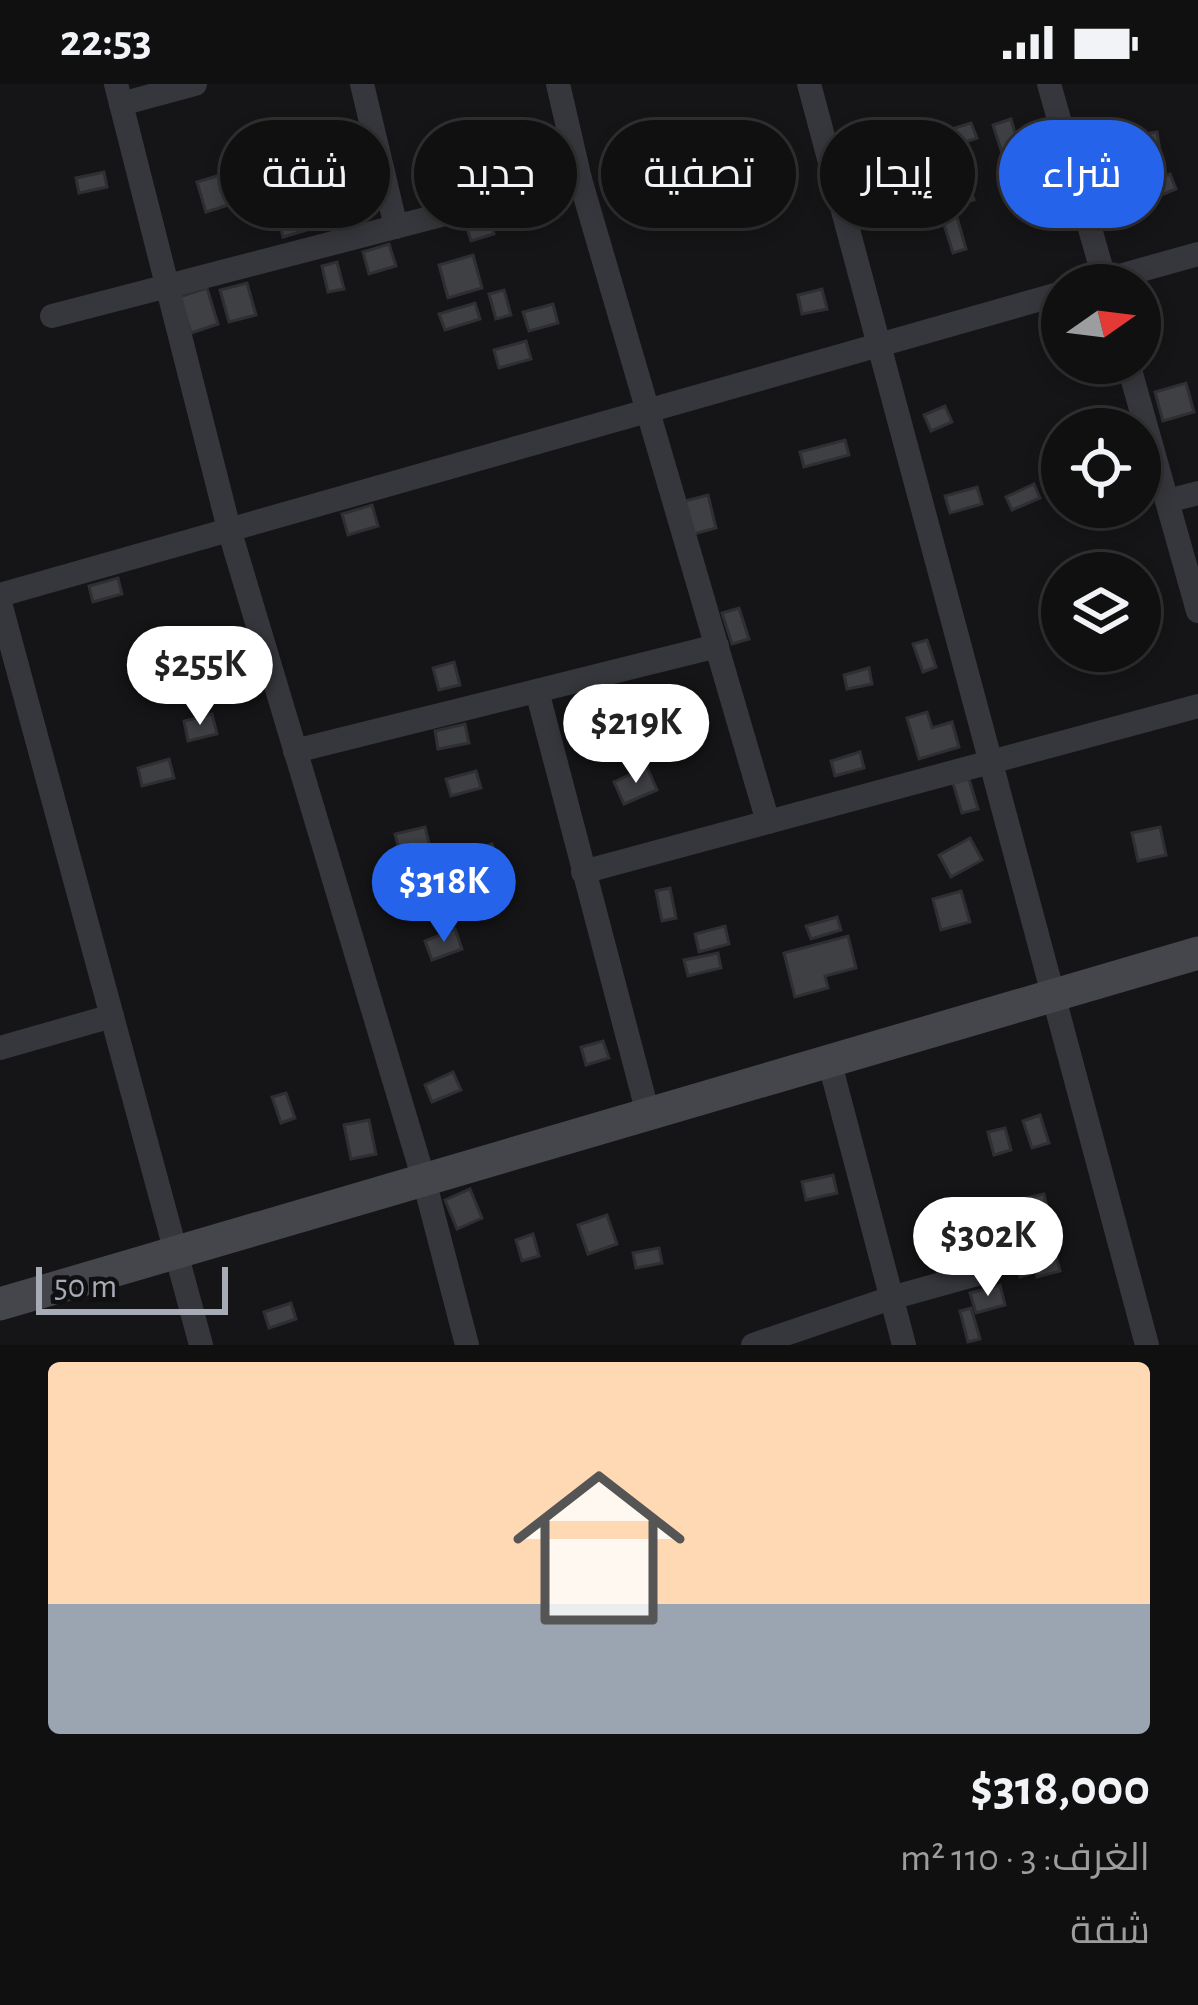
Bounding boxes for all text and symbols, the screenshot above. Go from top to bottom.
text: 22:53 [60,19,152,64]
chip: شقة [220,120,390,228]
chip: جديد [414,120,577,228]
chip: تصفية [601,120,796,228]
chip: إيجار [820,120,975,228]
chip: شراء [999,120,1164,228]
north arrow [1041,264,1161,384]
map controls [1041,264,1161,672]
button: locate [1041,408,1161,528]
button: layers [1041,552,1161,672]
pin: $255K [116,626,284,728]
text: $255K [154,645,246,684]
pin: $219K [552,684,720,786]
text: $219K [590,703,682,742]
pin: $318K [360,843,528,945]
text: $318K [399,862,489,901]
pin: $302K [904,1197,1072,1299]
text: $302K [940,1216,1036,1255]
scale bar [36,1261,228,1314]
text: 50 m [54,1271,117,1304]
icon: home [491,1440,707,1656]
text: $318,000 [970,1763,1150,1814]
text: الغرف: 3 · 110 m² [900,1839,1150,1878]
text: شقة [1070,1912,1150,1951]

